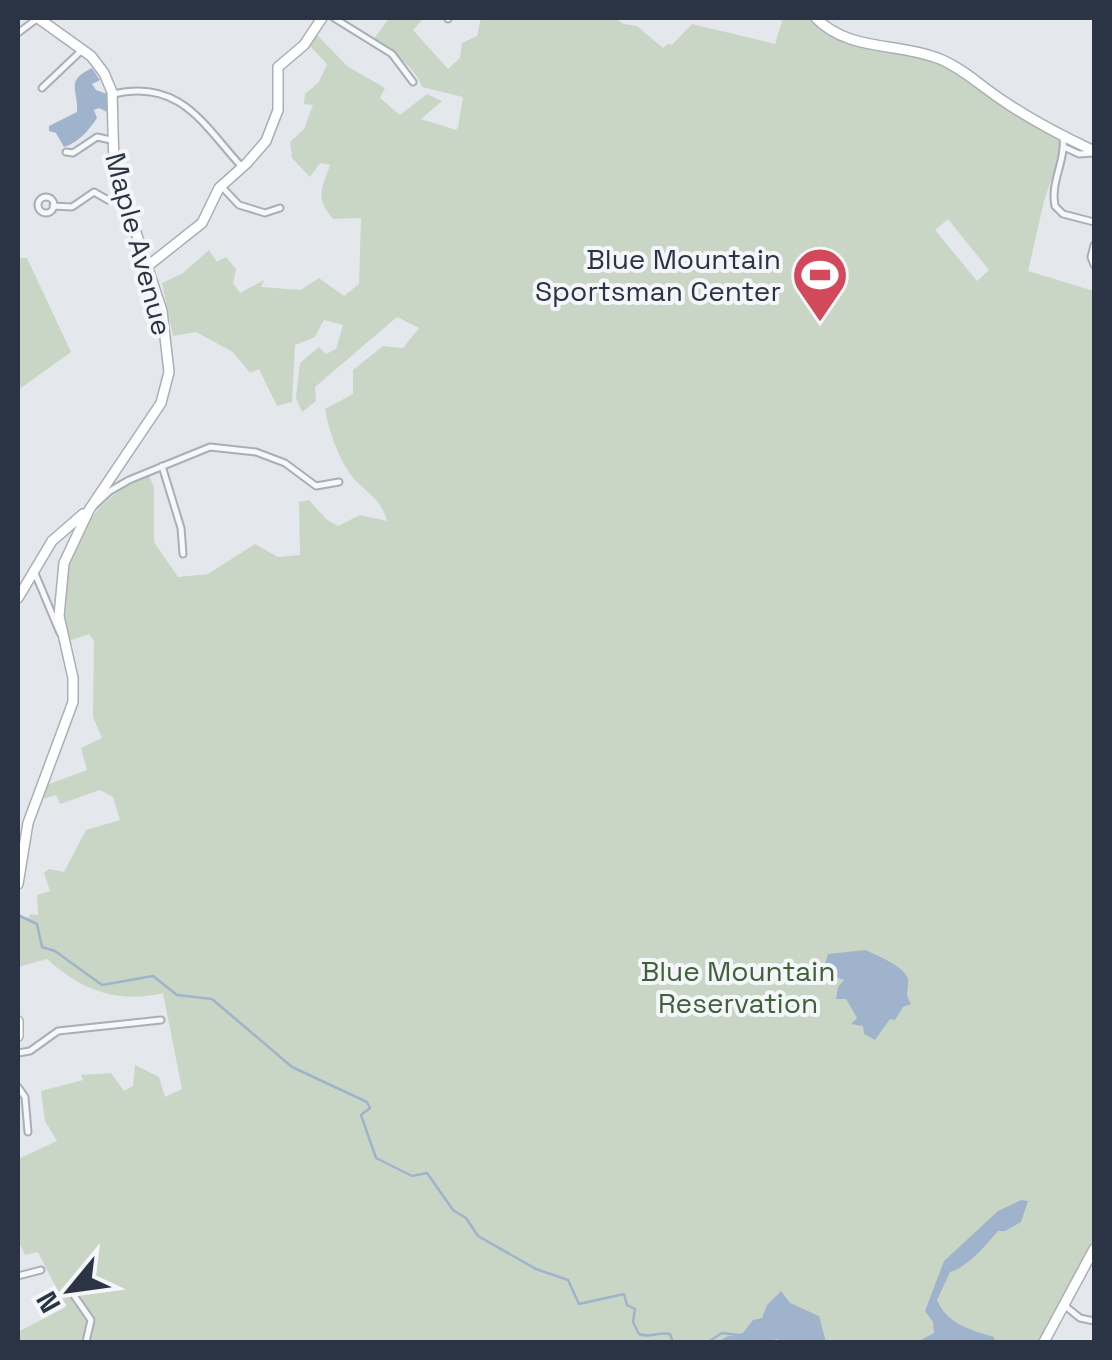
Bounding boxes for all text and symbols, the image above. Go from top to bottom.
street label: Maple Avenue [97,149,181,339]
place label: Blue Mountain Sportsman Center [535,241,781,309]
sports icon: Blue Mountain Sportsman Center [790,245,850,324]
park label: Blue Mountain Reservation [641,953,835,1021]
north arrow [20,1240,120,1340]
text: N [28,1285,68,1319]

